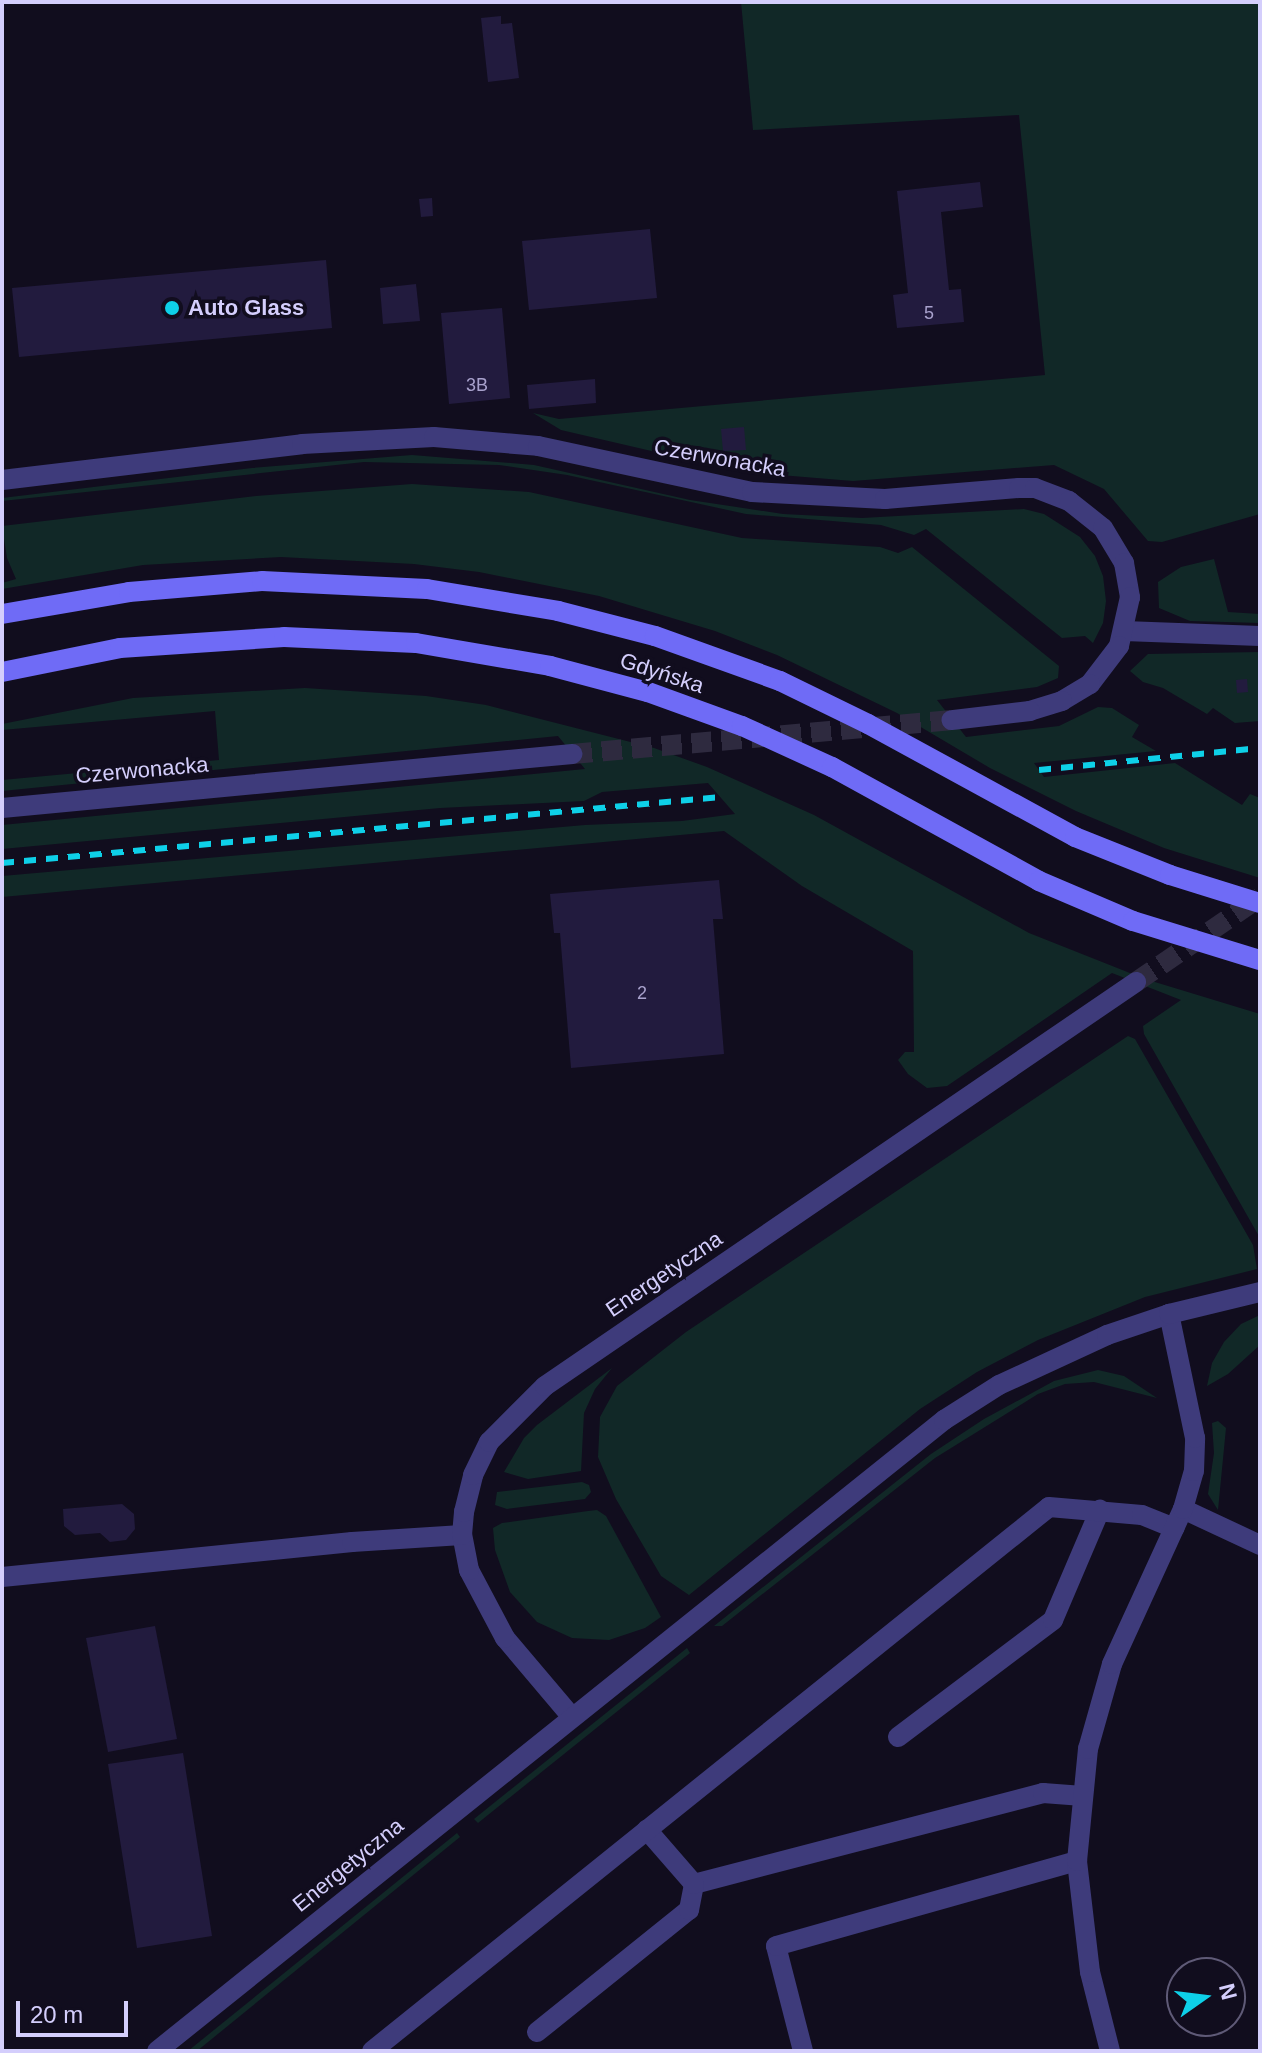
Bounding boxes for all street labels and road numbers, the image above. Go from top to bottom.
street label: Czerwonacka [652,433,788,483]
street label: Gdyńska [617,647,707,699]
street label: Czerwonacka [74,751,210,789]
street label: Energetyczna [601,1225,727,1323]
street label: Energetyczna [287,1812,409,1918]

